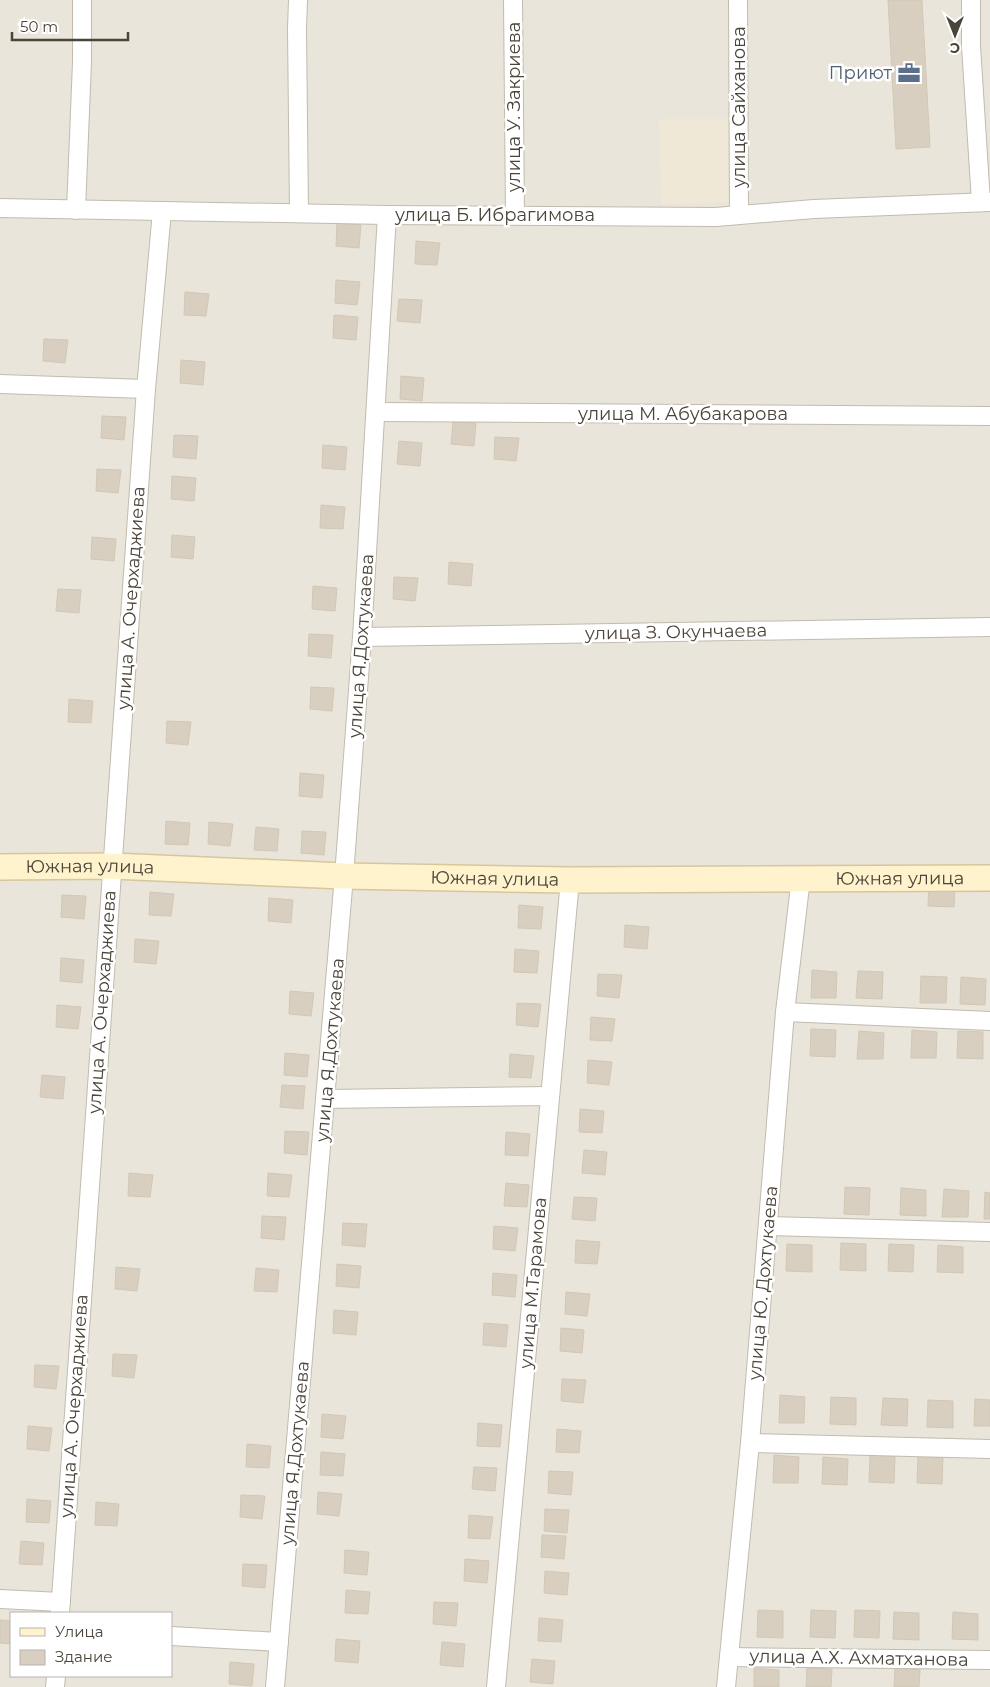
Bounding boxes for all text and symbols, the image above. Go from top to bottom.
scale bar [12,10,129,42]
north arrow [930,10,980,60]
text: 50 m [20,17,58,36]
street label: улица У. Закриева [503,22,525,193]
street label: улица Сайханова [728,26,750,189]
text: С [950,39,960,57]
office icon: Приют [896,60,922,86]
place label: Приют [829,62,892,84]
street label: улица Б. Ибрагимова [394,204,595,226]
street label: улица М. Абубакарова [577,403,788,425]
street label: улица А. Очерхаджиева [112,485,150,712]
street label: улица Я.Дохтукаева [344,553,378,740]
street label: улица З. Окунчаева [584,619,767,645]
street label: Южная улица [25,855,155,879]
street label: Южная улица [430,867,559,891]
street label: Южная улица [835,867,964,890]
street label: улица А. Очерхаджиева [83,889,121,1116]
street label: улица Я.Дохтукаева [311,957,349,1144]
street label: улица Ю. Дохтукаева [743,1185,782,1382]
street label: улица М.Тарамова [514,1196,551,1371]
street label: улица А. Очерхаджиева [55,1293,93,1520]
street label: улица Я.Дохтукаева [276,1360,314,1547]
legend [10,1612,172,1677]
text: Улица [55,1622,103,1641]
street label: улица А.Х. Ахматханова [748,1645,969,1671]
text: Здание [55,1647,113,1666]

